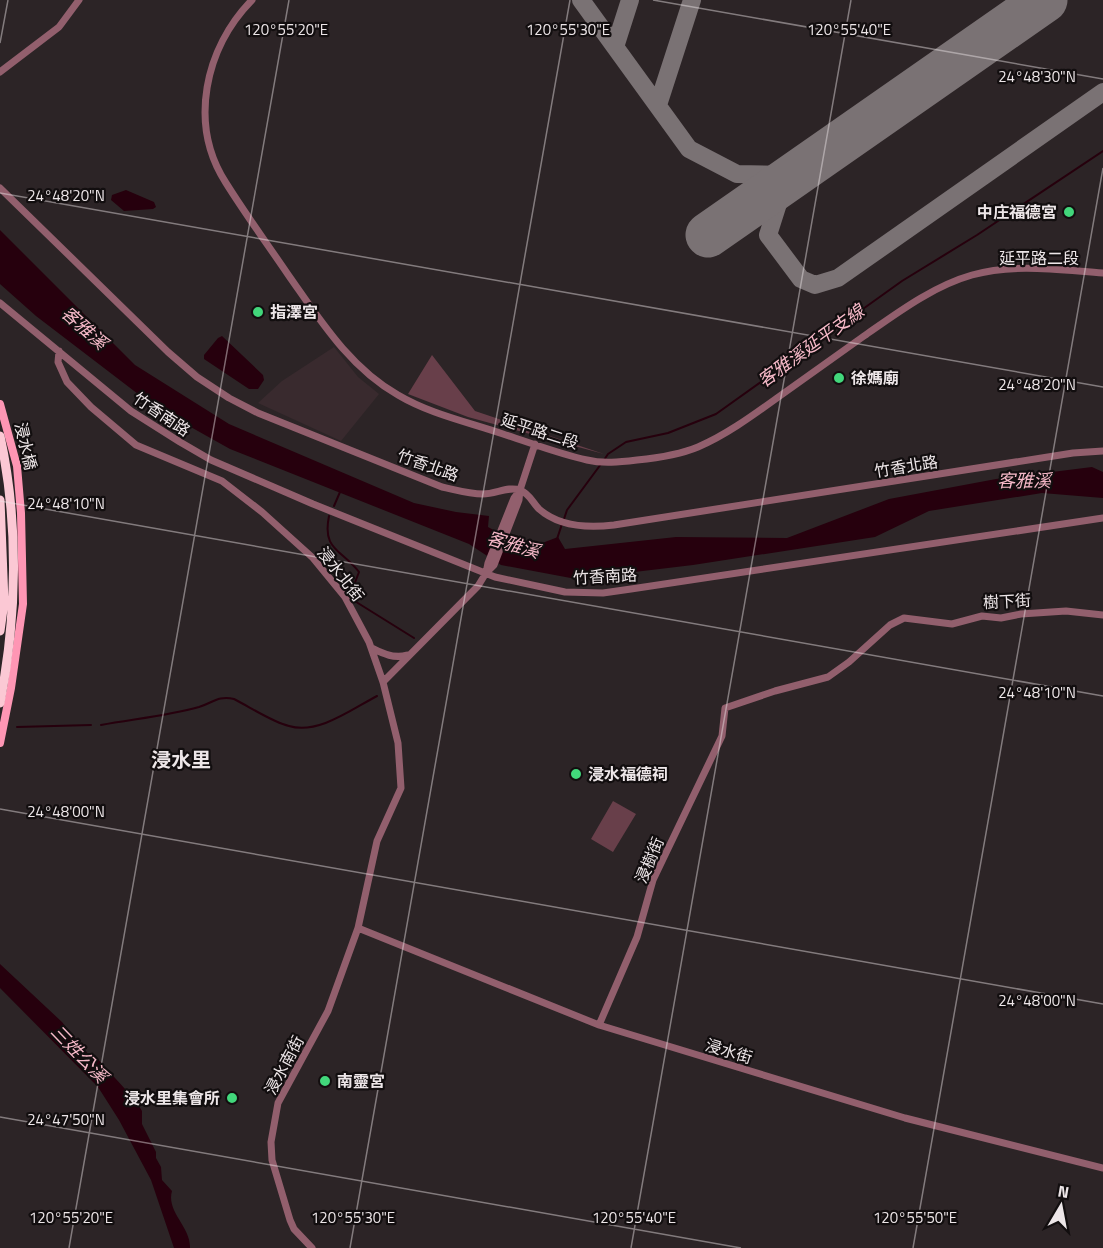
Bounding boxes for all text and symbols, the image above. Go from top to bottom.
text: 120°55'20"E [244,18,328,41]
text: 120°55'30"E [526,18,610,41]
text: 120°55'40"E [807,18,891,41]
text: 24°48'30"N [998,65,1076,88]
text: 24°48'20"N [27,184,105,207]
place label: 中庄福德宮 [977,200,1057,224]
marker: 中庄福德宮 [1062,205,1076,219]
street label: 延平路二段 [999,246,1079,270]
water label: 客雅溪延平支線 [752,296,871,394]
water label: 客雅溪 [55,300,116,358]
place label: 指澤宮 [270,300,318,324]
marker: 指澤宮 [251,305,265,319]
place label: 徐媽廟 [851,366,899,390]
marker: 徐媽廟 [832,371,846,385]
text: 24°48'20"N [998,373,1076,396]
street label: 竹香南路 [129,386,195,442]
street label: 延平路二段 [498,407,582,455]
street label: 浸水橋 [9,420,43,472]
street label: 竹香北路 [394,443,462,487]
street label: 竹香北路 [873,449,939,483]
water label: 客雅溪 [997,467,1054,494]
text: 24°48'10"N [27,492,105,515]
water label: 客雅溪 [483,524,546,566]
street label: 浸水北街 [312,541,370,607]
street label: 竹香南路 [572,562,638,590]
street label: 樹下街 [982,588,1032,614]
text: 24°48'10"N [998,681,1076,704]
district label: 浸水里 [151,744,211,775]
place label: 浸水福德祠 [588,762,668,786]
marker: 浸水福德祠 [569,767,583,781]
text: 24°48'00"N [27,800,105,823]
street label: 浸樹街 [629,833,669,887]
text: 24°48'00"N [998,989,1076,1012]
water label: 三姓公溪 [45,1018,116,1091]
street label: 浸水南街 [258,1031,310,1099]
street label: 浸水街 [703,1033,755,1069]
place label: 南靈宮 [337,1069,385,1093]
marker: 南靈宮 [318,1074,332,1088]
place label: 浸水里集會所 [124,1086,220,1110]
marker: 浸水里集會所 [225,1091,239,1105]
text: 24°47'50"N [27,1108,105,1131]
north arrow [1031,1176,1091,1236]
text: N [1056,1178,1071,1204]
text: 120°55'20"E [29,1206,113,1229]
text: 120°55'30"E [311,1206,395,1229]
text: 120°55'40"E [592,1206,676,1229]
text: 120°55'50"E [873,1206,957,1229]

